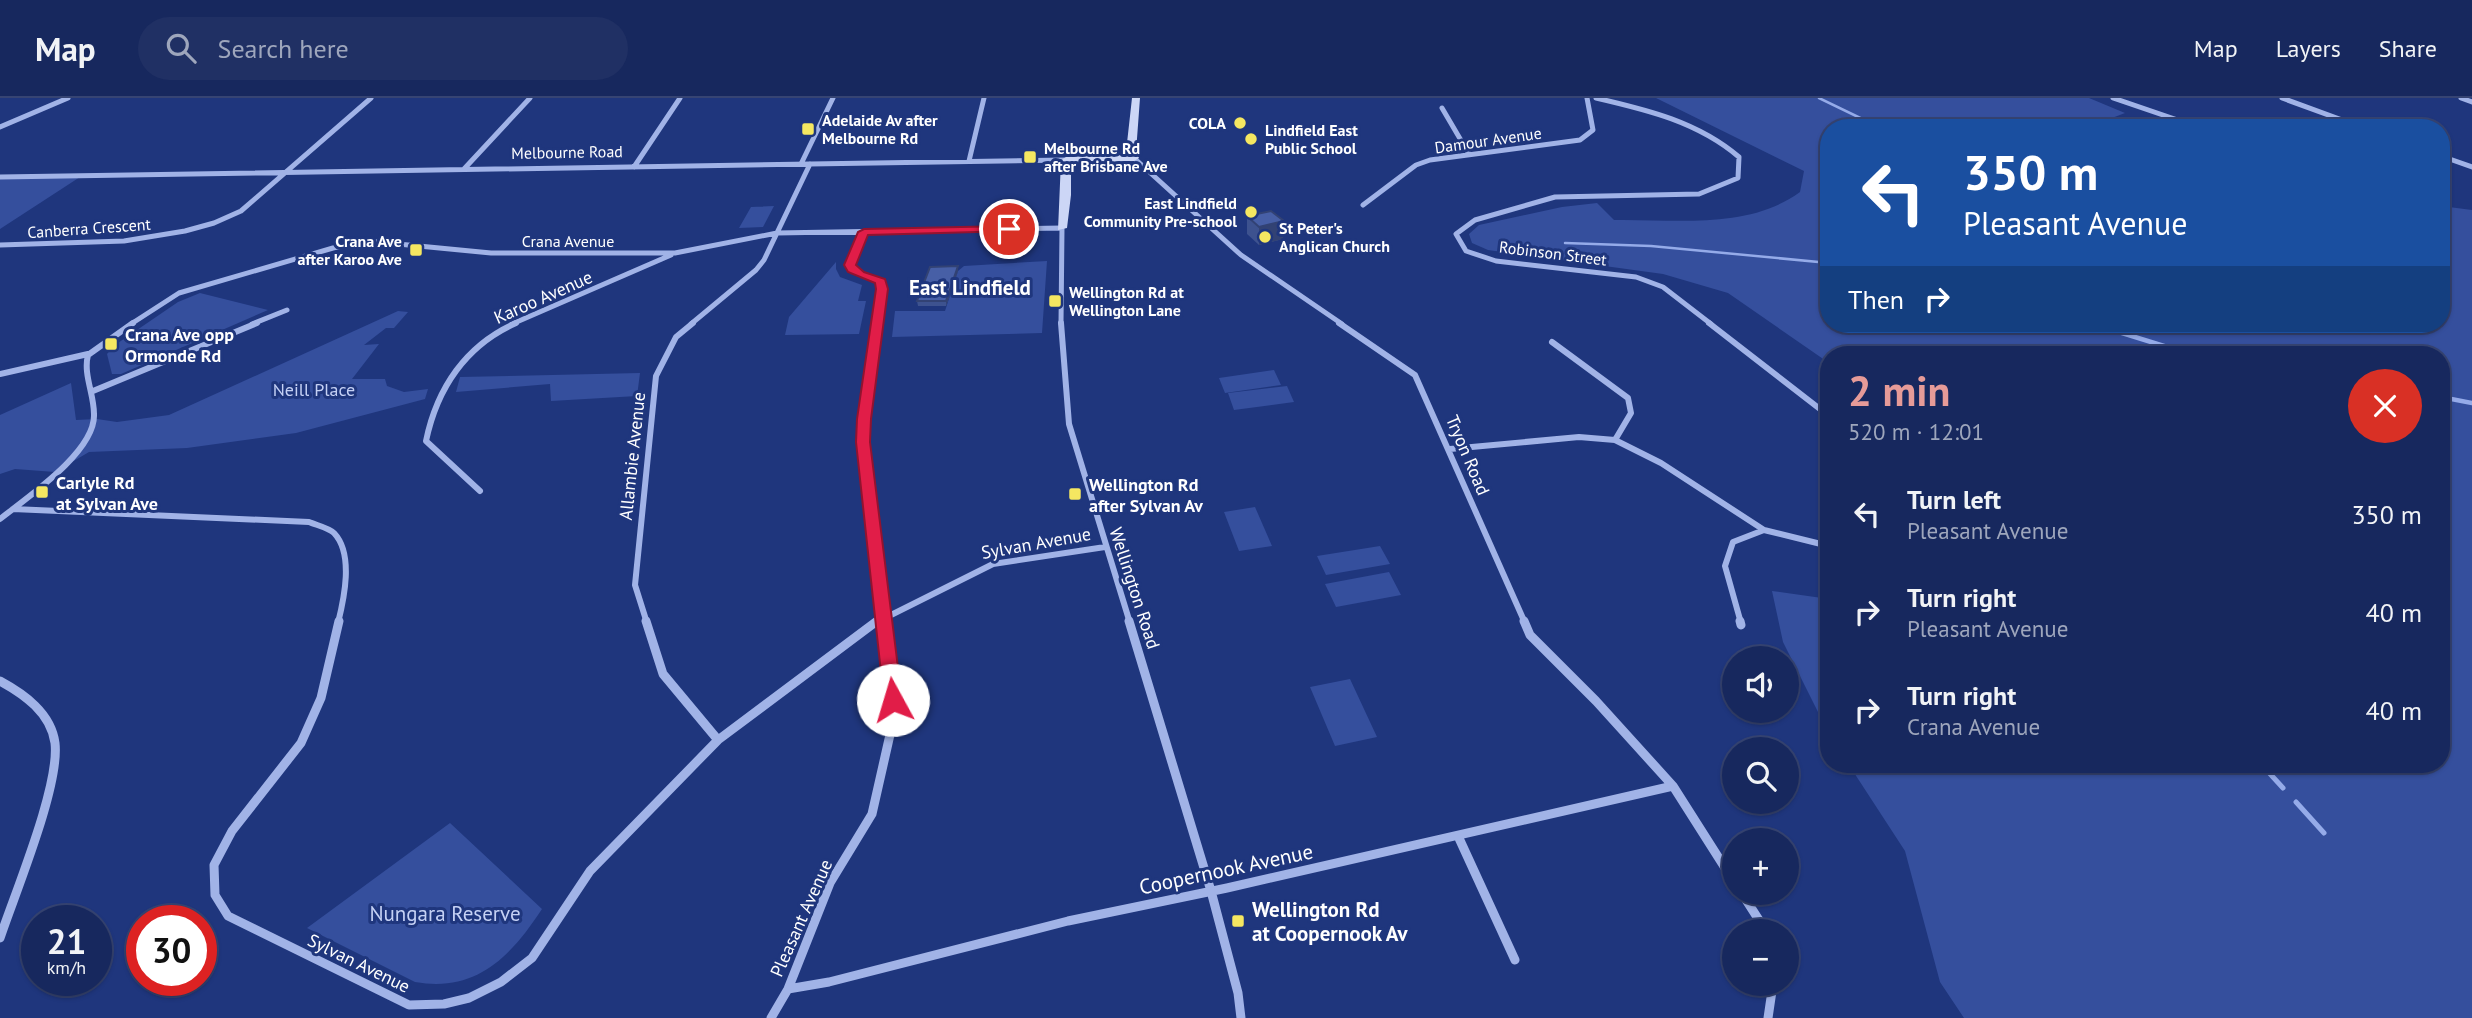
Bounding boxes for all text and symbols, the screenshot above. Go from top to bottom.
search box [138,17,628,80]
text: Map [35,27,96,70]
icon: search [162,29,200,67]
text: Search here [218,32,349,65]
text: Map [2194,33,2238,64]
text: Layers [2276,33,2341,64]
text: Share [2379,33,2437,64]
place label: Adelaide Av after Melbourne Rd [822,110,938,148]
place label: COLA [1189,113,1226,133]
marker: COLA [1232,115,1248,131]
place label: Lindfield East Public School [1265,120,1358,158]
marker: Adelaide Av after Melbourne Rd [800,121,816,137]
street label: Damour Avenue [1433,123,1543,157]
marker: Lindfield East Public School [1243,131,1259,147]
place label: Melbourne Rd after Brisbane Ave [1044,138,1168,176]
text: 350 m [1963,140,2098,204]
street label: Melbourne Road [511,141,623,163]
icon: left [1848,147,1939,238]
marker: Melbourne Rd after Brisbane Ave [1022,149,1038,165]
place label: East Lindfield Community Pre-school [1084,193,1237,231]
pin [979,199,1039,259]
text: Pleasant Avenue [1963,202,2188,244]
marker: East Lindfield Community Pre-school [1243,204,1259,220]
icon: arrive [990,210,1028,248]
street label: Canberra Crescent [27,214,152,242]
place label: St Peter's Anglican Church [1279,218,1390,256]
marker: St Peter's Anglican Church [1257,229,1273,245]
place label: Crana Ave after Karoo Ave [298,231,402,269]
street label: Crana Avenue [522,231,614,251]
street label: Robinson Street [1498,236,1608,270]
marker: Crana Ave after Karoo Ave [408,242,424,258]
street label: Karoo Avenue [490,265,596,329]
district label: East Lindfield [909,274,1031,301]
icon: right [1918,280,1956,318]
place label: Wellington Rd at Wellington Lane [1069,282,1184,320]
text: Then [1848,283,1904,316]
marker: Wellington Rd at Wellington Lane [1047,293,1063,309]
place label: Crana Ave opp Ormonde Rd [125,323,234,367]
marker: Crana Ave opp Ormonde Rd [103,336,119,352]
text: 2 min [1848,363,1950,418]
button: close [2348,369,2422,443]
park label: Neill Place [273,378,355,401]
street label: Allambie Avenue [614,391,650,521]
street label: Tryon Road [1441,411,1495,499]
text: 520 m · 12:01 [1848,417,1984,446]
place label: Carlyle Rd at Sylvan Ave [56,471,158,515]
place label: Wellington Rd after Sylvan Av [1089,473,1203,517]
text: Turn left [1907,483,2001,516]
marker: Carlyle Rd at Sylvan Ave [34,484,50,500]
marker: Wellington Rd after Sylvan Av [1067,486,1083,502]
icon: left [1848,495,1886,533]
text: 350 m [2351,498,2422,531]
text: Pleasant Avenue [1907,516,2068,545]
street label: Sylvan Avenue [979,522,1093,564]
street label: Wellington Road [1105,524,1165,652]
text: Turn right [1907,581,2016,614]
icon: right [1848,593,1886,631]
text: 40 m [2366,596,2422,629]
text: Pleasant Avenue [1907,614,2068,643]
map controls [1722,646,1799,996]
button: sound [1722,646,1799,723]
position arrow [856,663,930,737]
text: Turn right [1907,679,2016,712]
icon: right [1848,691,1886,729]
text: 40 m [2366,694,2422,727]
text: Crana Avenue [1907,712,2040,741]
button: search [1722,737,1799,814]
button: + [1722,828,1799,905]
street label: Coopernook Avenue [1137,837,1315,901]
street label: Pleasant Avenue [765,856,837,980]
place label: Wellington Rd at Coopernook Av [1252,896,1408,947]
park label: Nungara Reserve [369,900,521,927]
speed limit sign: 30 [126,905,217,996]
marker: Wellington Rd at Coopernook Av [1230,913,1246,929]
text: 21 [47,918,86,964]
button: − [1722,919,1799,996]
street label: Sylvan Avenue [304,928,414,998]
text: km/h [47,956,86,979]

